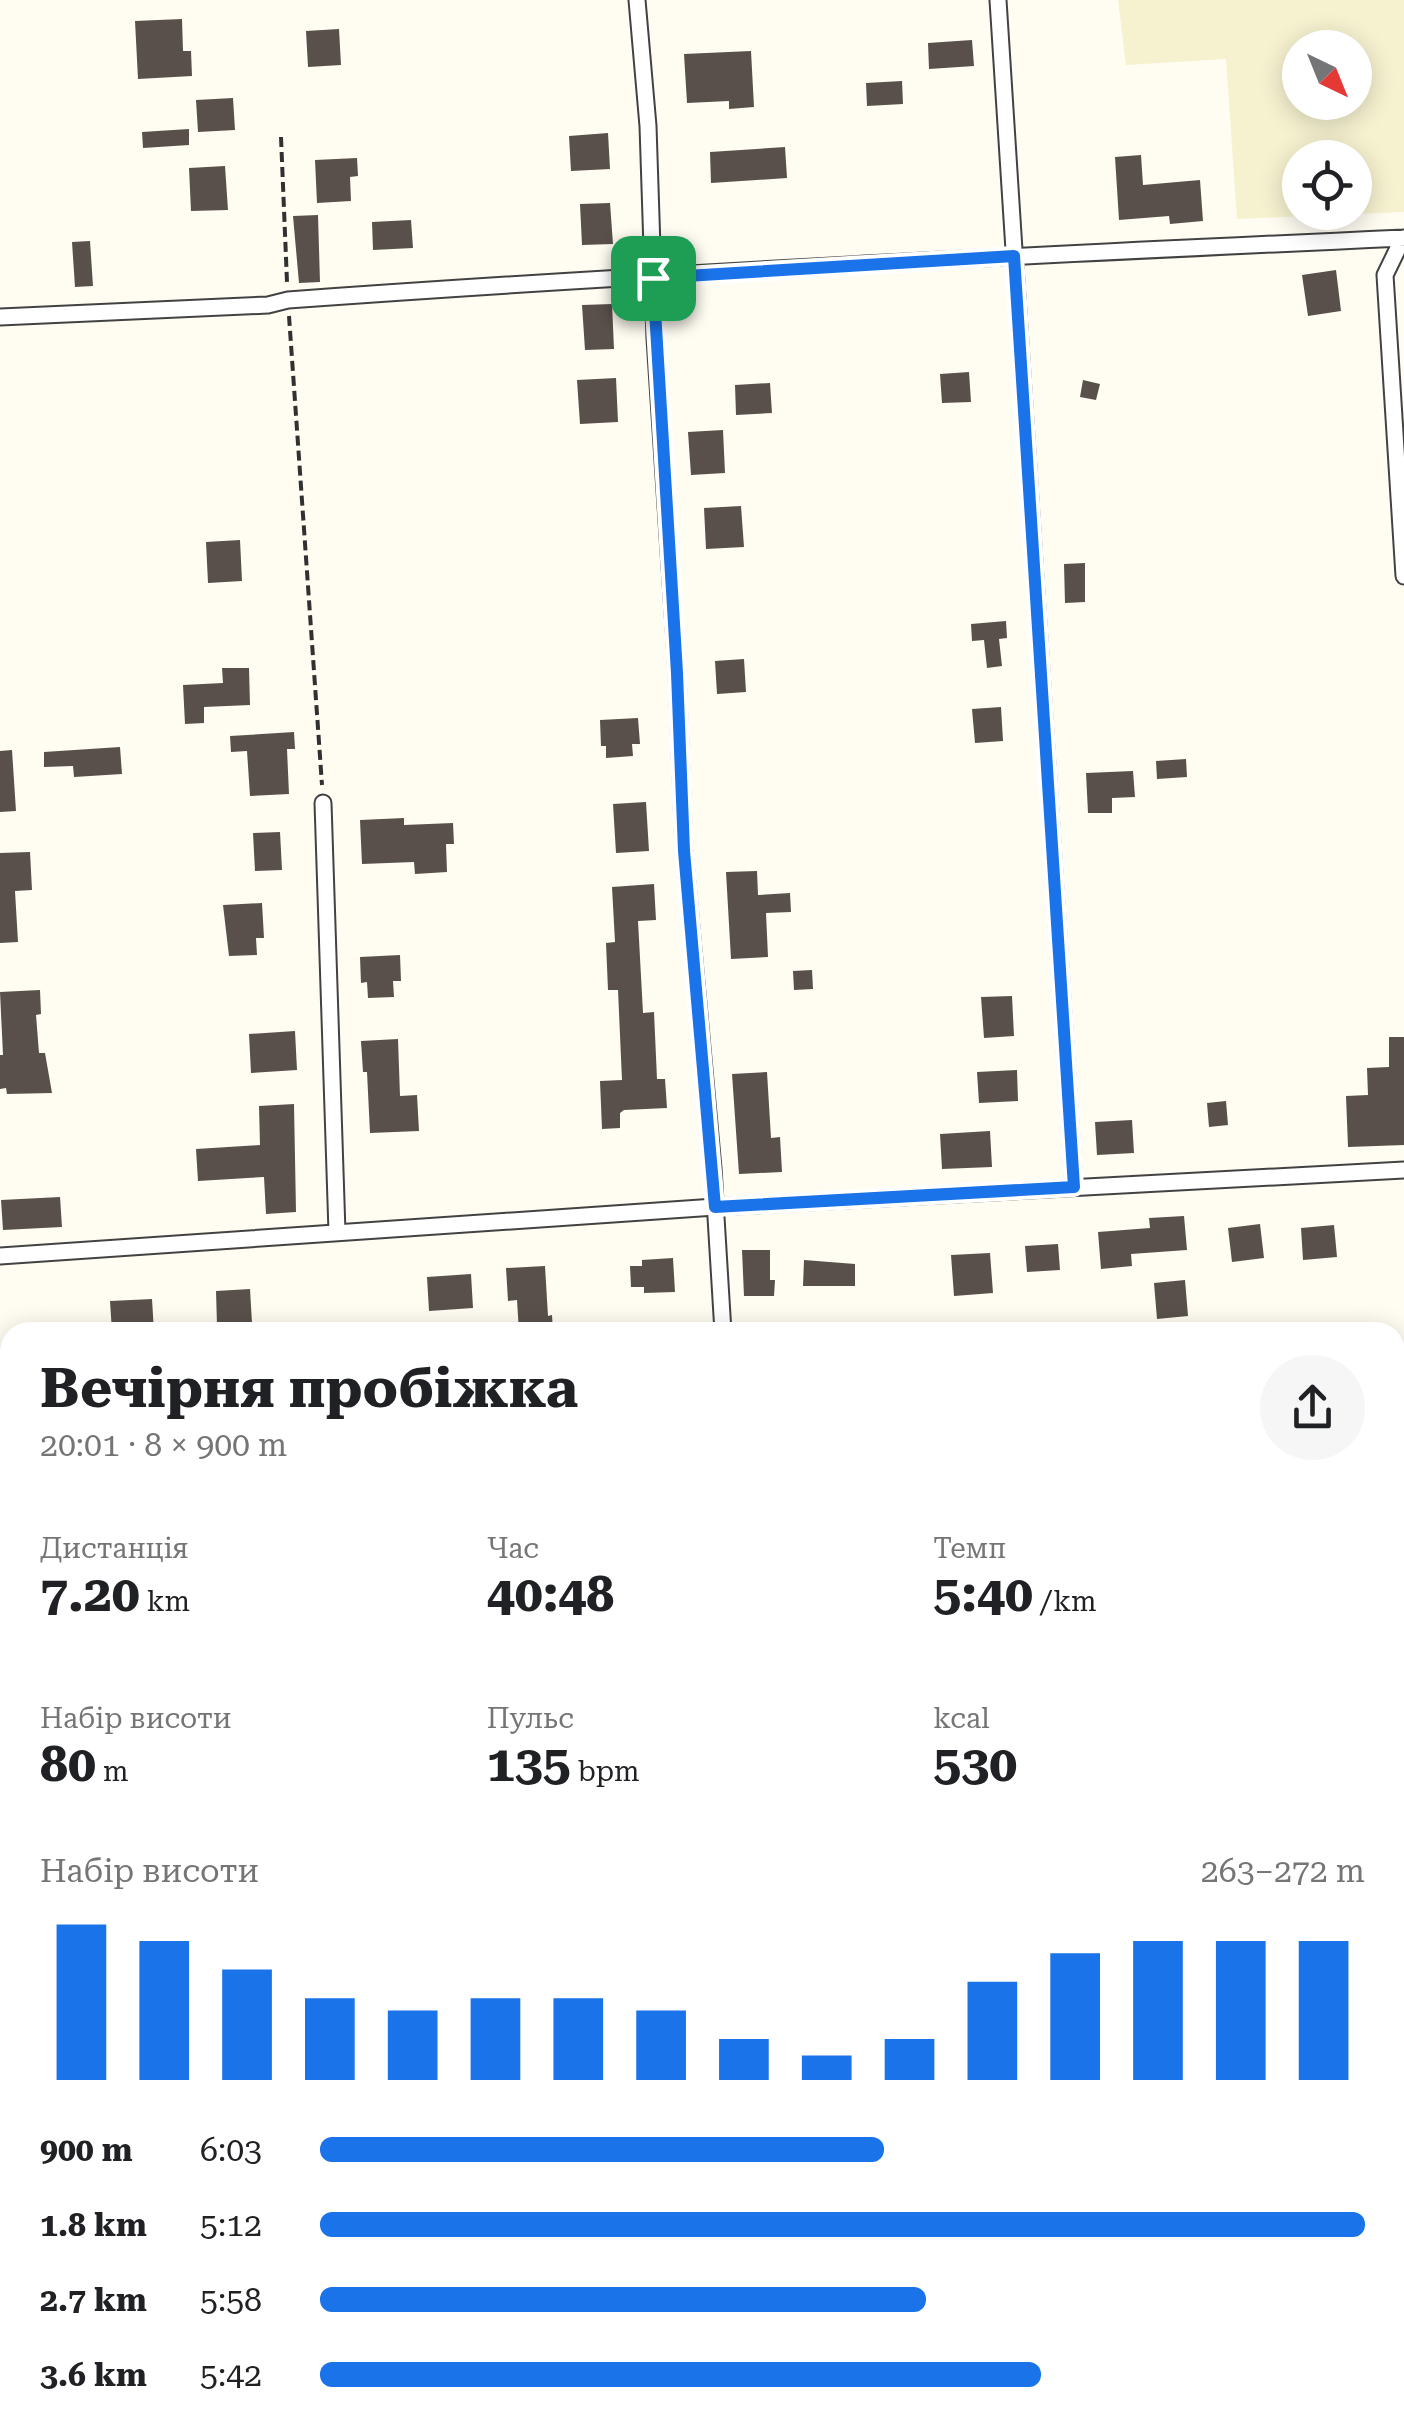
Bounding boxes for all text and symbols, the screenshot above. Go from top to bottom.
north arrow [1282,30,1372,120]
map controls [1282,30,1372,230]
button: locate [1282,140,1372,230]
pin [611,236,696,321]
icon: arrive [626,251,681,306]
button: share [1260,1355,1365,1460]
text: Вечірня пробіжка [40,1356,578,1420]
text: 20:01 · 8 × 900 m [40,1426,287,1464]
text: Дистанція [40,1532,189,1565]
text: Час [487,1532,539,1565]
text: Темп [933,1532,1006,1565]
text: 7.20 [40,1565,140,1623]
text: 40:48 [487,1565,614,1623]
text: 5:40 [933,1565,1033,1623]
text: km [140,1585,190,1618]
text: /km [1033,1585,1097,1618]
text: Набір висоти [40,1702,232,1735]
text: Пульс [487,1702,574,1735]
text: kcal [933,1702,990,1735]
text: 80 [40,1735,96,1793]
text: 135 [487,1735,571,1793]
text: 530 [933,1735,1017,1793]
text: m [96,1755,129,1788]
text: bpm [571,1755,640,1788]
text: Набір висоти [40,1852,259,1890]
text: 263–272 m [1201,1852,1365,1890]
text: 900 m [40,2131,133,2169]
text: 6:03 [200,2131,262,2169]
text: 1.8 km [40,2206,147,2244]
text: 5:12 [200,2206,262,2244]
text: 2.7 km [40,2281,147,2319]
text: 5:58 [200,2281,262,2319]
text: 3.6 km [40,2356,147,2394]
text: 5:42 [200,2356,262,2394]

